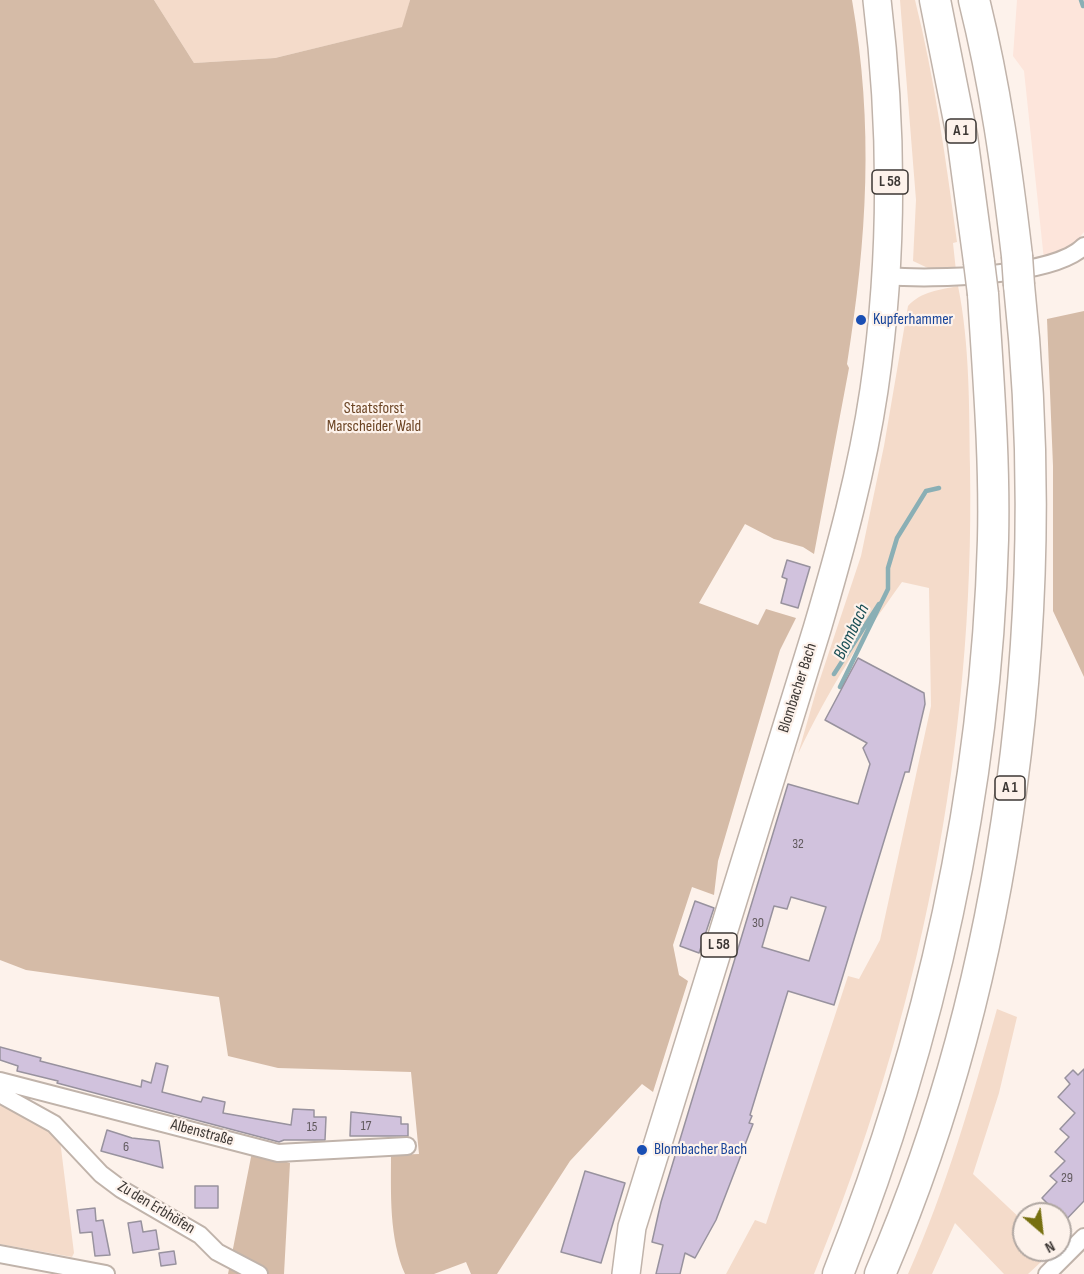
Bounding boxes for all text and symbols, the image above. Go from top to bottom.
road number: A 1 [946,119,976,143]
road number: L 58 [872,170,908,194]
place label: Kupferhammer [873,310,953,330]
marker: Kupferhammer [854,313,868,327]
park label: Staatsforst Marscheider Wald [327,399,421,437]
water label: Blombach [829,601,875,663]
street label: Blombacher Bach [774,641,822,735]
road number: A 1 [995,776,1025,800]
house number: 32 [792,836,804,852]
house number: 30 [752,915,764,931]
road number: L 58 [701,933,737,957]
street label: Albenstraße [168,1115,236,1151]
house number: 17 [361,1118,371,1134]
house number: 15 [307,1119,317,1135]
house number: 6 [123,1139,129,1155]
place label: Blombacher Bach [654,1140,747,1160]
marker: Blombacher Bach [635,1143,649,1157]
house number: 29 [1061,1170,1073,1186]
street label: Zu den Erbhöfen [114,1177,198,1239]
north arrow [1012,1202,1072,1262]
text: N [1042,1236,1058,1257]

